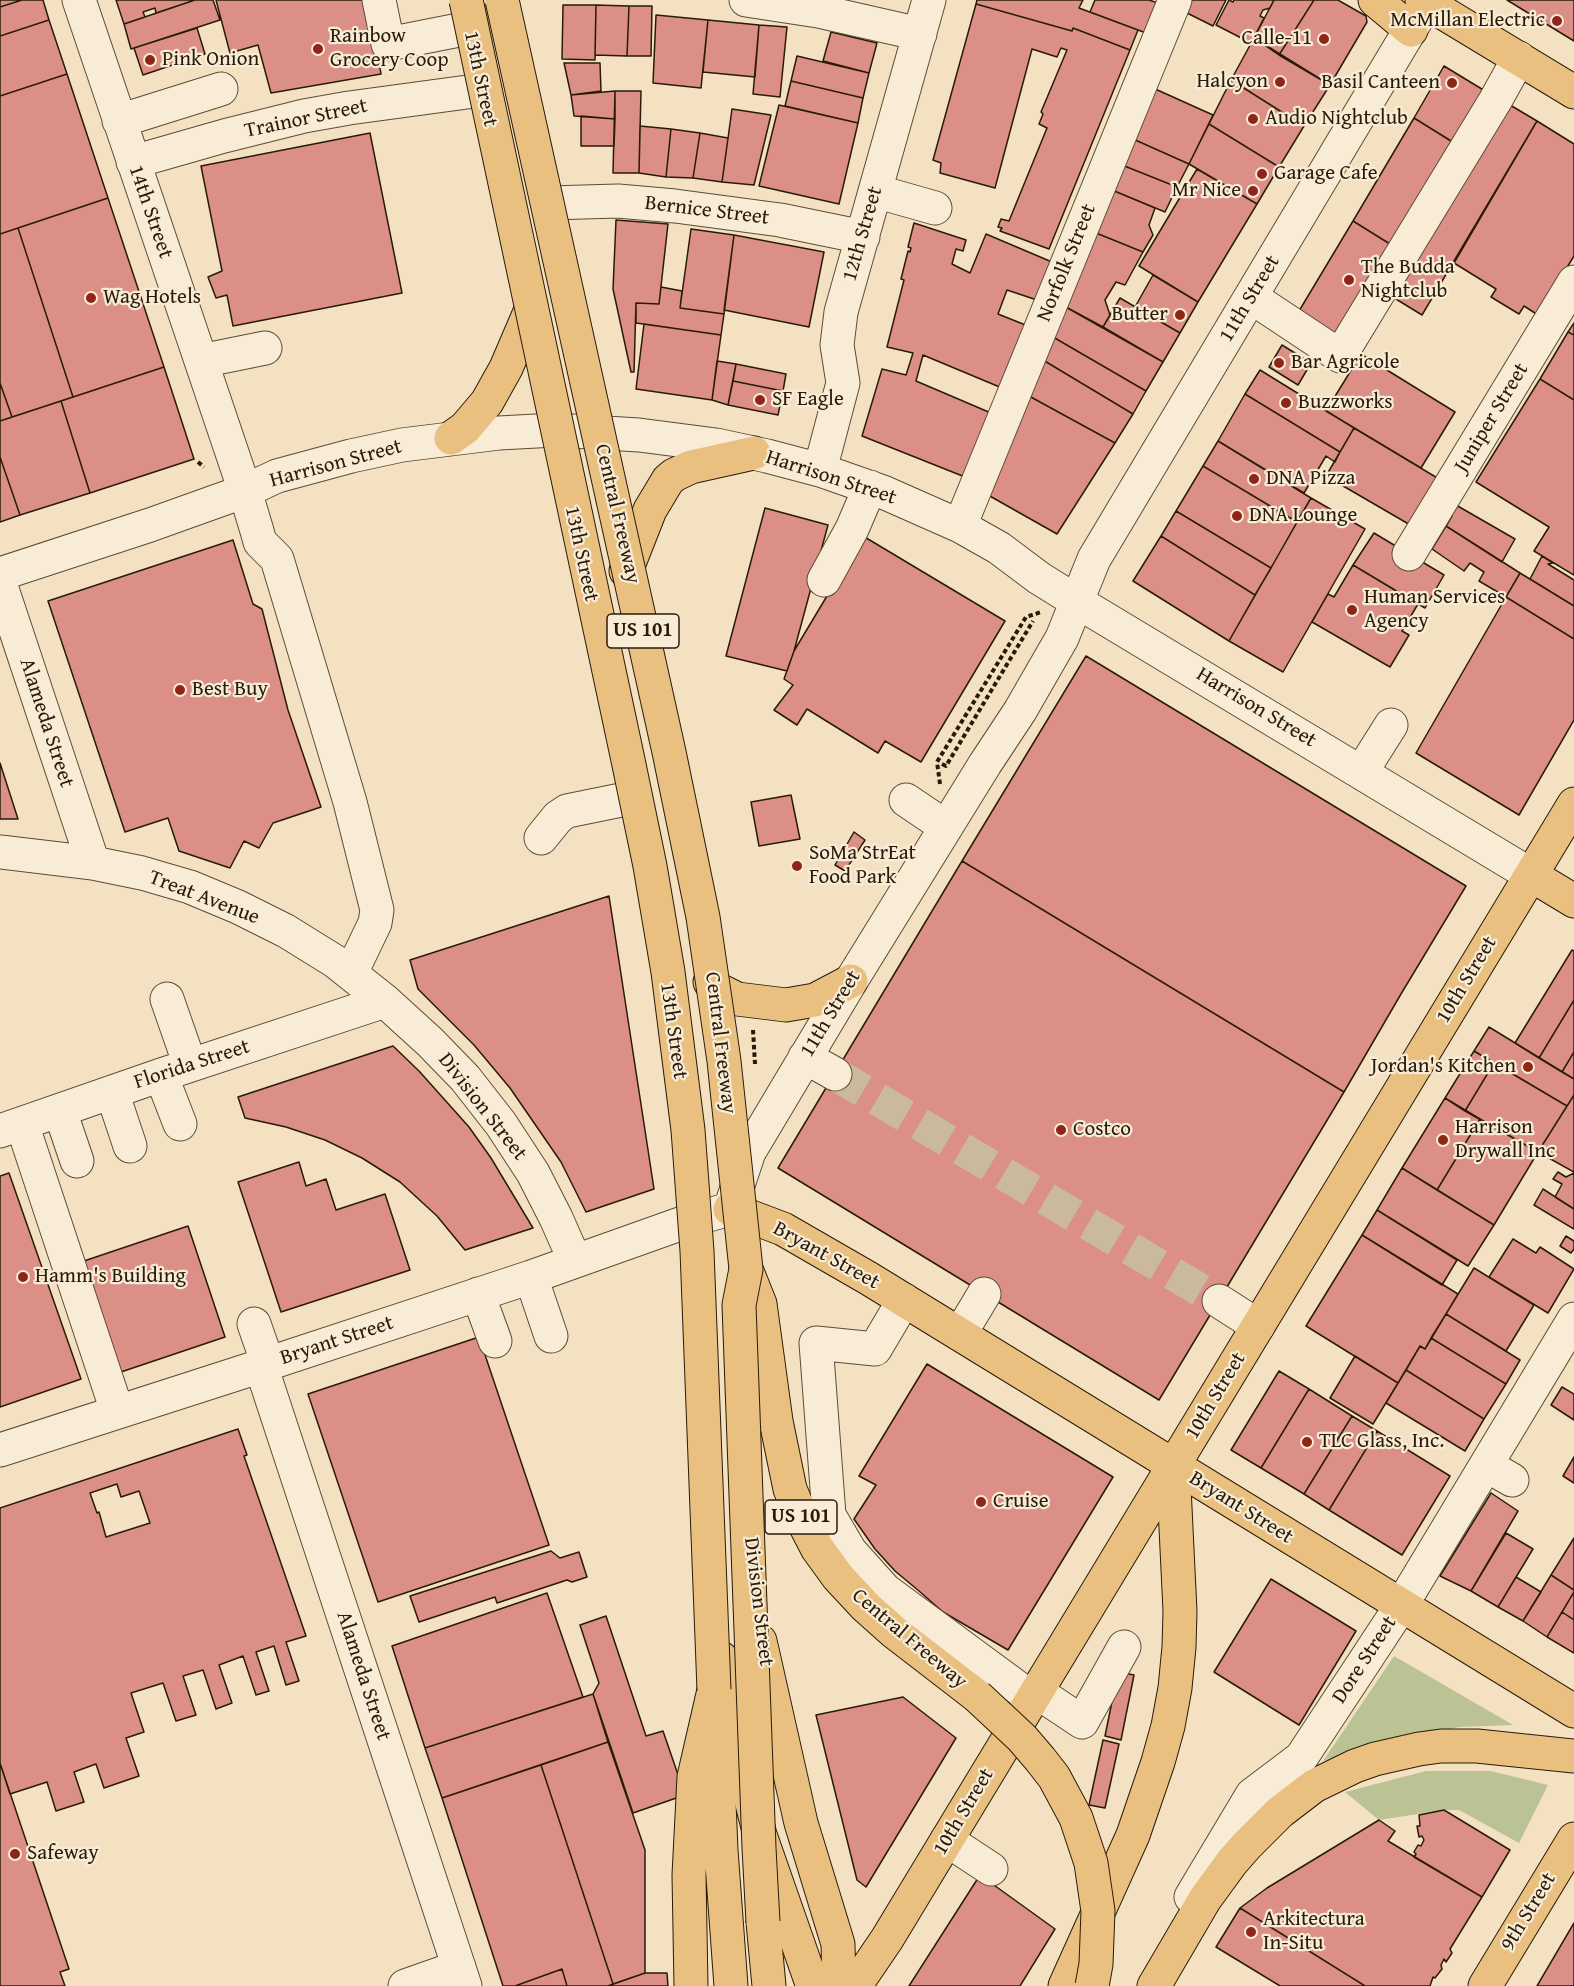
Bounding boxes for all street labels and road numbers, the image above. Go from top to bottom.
street label: 13th Street [458,29,502,129]
street label: Trainor Street [242,94,370,144]
street label: 14th Street [122,162,178,262]
street label: 12th Street [837,184,889,284]
street label: Bernice Street [643,191,771,231]
street label: Norfolk Street [1032,200,1102,326]
street label: 11th Street [1214,251,1286,347]
street label: Juniper Street [1449,359,1535,477]
street label: Harrison Street [267,434,405,494]
street label: Central Freeway [589,442,645,586]
street label: Harrison Street [763,445,899,511]
street label: 13th Street [559,504,603,604]
road number: US 101 [607,614,679,648]
street label: Alameda Street [13,655,79,791]
street label: Harrison Street [1191,662,1321,754]
street label: Treat Avenue [145,865,263,931]
street label: 10th Street [1431,932,1503,1028]
street label: 11th Street [795,966,867,1062]
street label: Central Freeway [699,971,741,1115]
street label: 13th Street [654,981,692,1081]
street label: Florida Street [131,1034,253,1096]
street label: Division Street [432,1048,532,1166]
street label: Bryant Street [768,1216,884,1296]
street label: Bryant Street [277,1311,397,1371]
street label: 10th Street [1180,1348,1252,1444]
street label: Bryant Street [1184,1466,1298,1550]
road number: US 101 [765,1500,837,1534]
street label: Division Street [738,1536,778,1668]
street label: Central Freeway [846,1584,972,1694]
street label: Alameda Street [330,1608,396,1744]
street label: Dore Street [1327,1611,1403,1709]
street label: 10th Street [928,1764,1000,1860]
street label: 9th Street [1496,1868,1562,1956]

